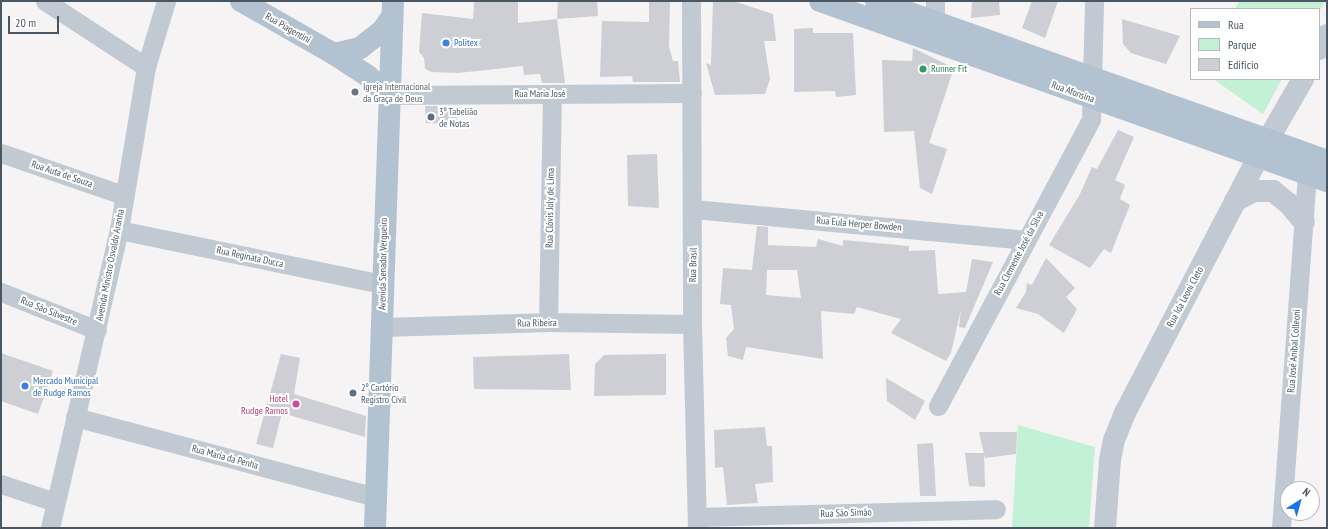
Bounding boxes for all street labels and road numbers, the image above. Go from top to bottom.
street label: Rua Piagentini [263,10,313,46]
street label: Rua Afonsina [1050,79,1096,105]
street label: Rua Maria José [515,88,565,100]
street label: Rua Auta de Souza [30,158,94,190]
street label: Rua Clóvis Joly de Lima [543,168,557,248]
street label: Avenida Ministro Osvaldo Aranha [93,208,127,322]
street label: Rua Clemente José da Silva [992,209,1046,297]
street label: Rua Eula Herper Bowden [816,214,902,234]
street label: Avenida Senador Vergueiro [376,218,390,310]
street label: Rua Reginata Ducca [215,244,285,270]
street label: Rua Brasil [687,248,699,282]
street label: Rua Ida Leoni Cleto [1164,265,1206,329]
street label: Rua São Silvestre [19,294,79,328]
street label: Rua José Anibal Colleoni [1285,309,1303,393]
street label: Rua Ribeira [517,317,557,329]
street label: Rua Maria da Penha [190,442,260,472]
street label: Rua São Simão [820,506,872,520]

